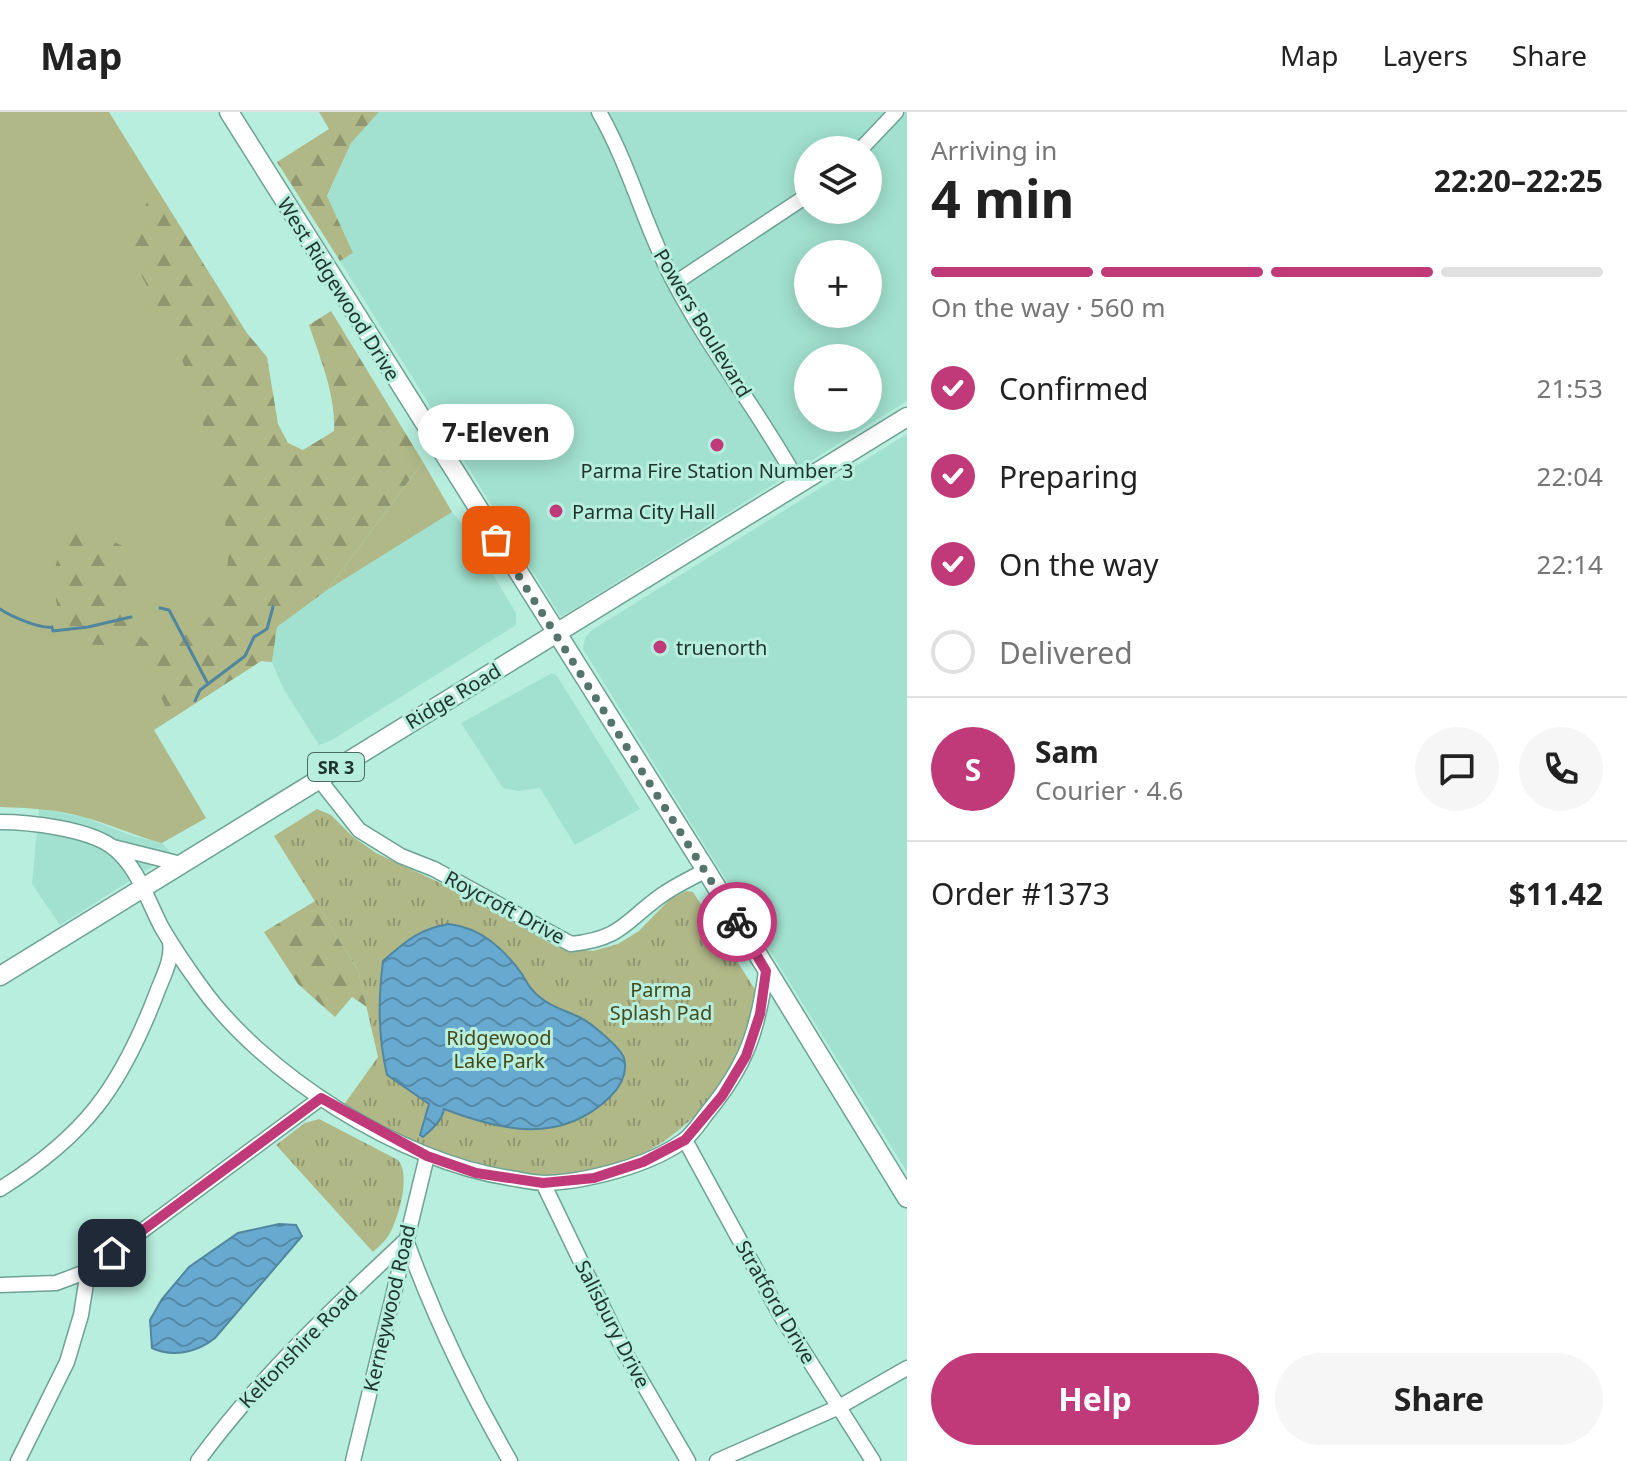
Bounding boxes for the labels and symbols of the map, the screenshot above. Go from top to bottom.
street label: West Ridgewood Drive [272,192,406,386]
street label: Powers Boulevard [648,244,758,402]
callout: 7-Eleven [418,404,574,460]
marker: Parma Fire Station Number 3 [708,436,726,454]
place label: Parma Fire Station Number 3 [581,457,853,484]
place label: Parma City Hall [572,498,715,525]
marker: Parma City Hall [547,502,565,520]
pin [462,506,530,574]
place label: truenorth [676,634,767,661]
marker: truenorth [651,638,669,656]
street label: Ridge Road [400,657,506,735]
road number: SR 3 [308,753,364,781]
street label: Roycroft Drive [440,864,570,950]
courier [697,882,777,962]
park label: Parma Splash Pad [610,976,712,1026]
park label: Ridgewood Lake Park [446,1024,552,1074]
pin [78,1219,146,1287]
street label: Kerneywood Road [357,1222,421,1394]
street label: Stratford Drive [730,1235,822,1369]
street label: Salisbury Drive [569,1256,657,1392]
street label: Keltonshire Road [233,1280,363,1414]

